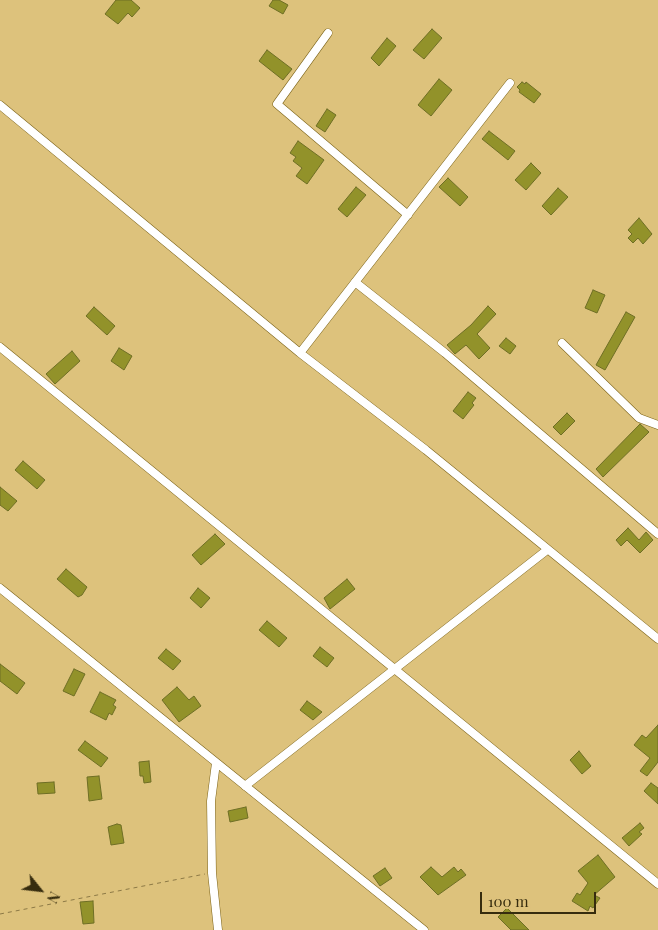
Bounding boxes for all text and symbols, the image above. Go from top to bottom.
north arrow [15,865,65,915]
scale bar [483,882,599,914]
text: N [43,888,64,907]
text: 100 m [488,891,529,911]

